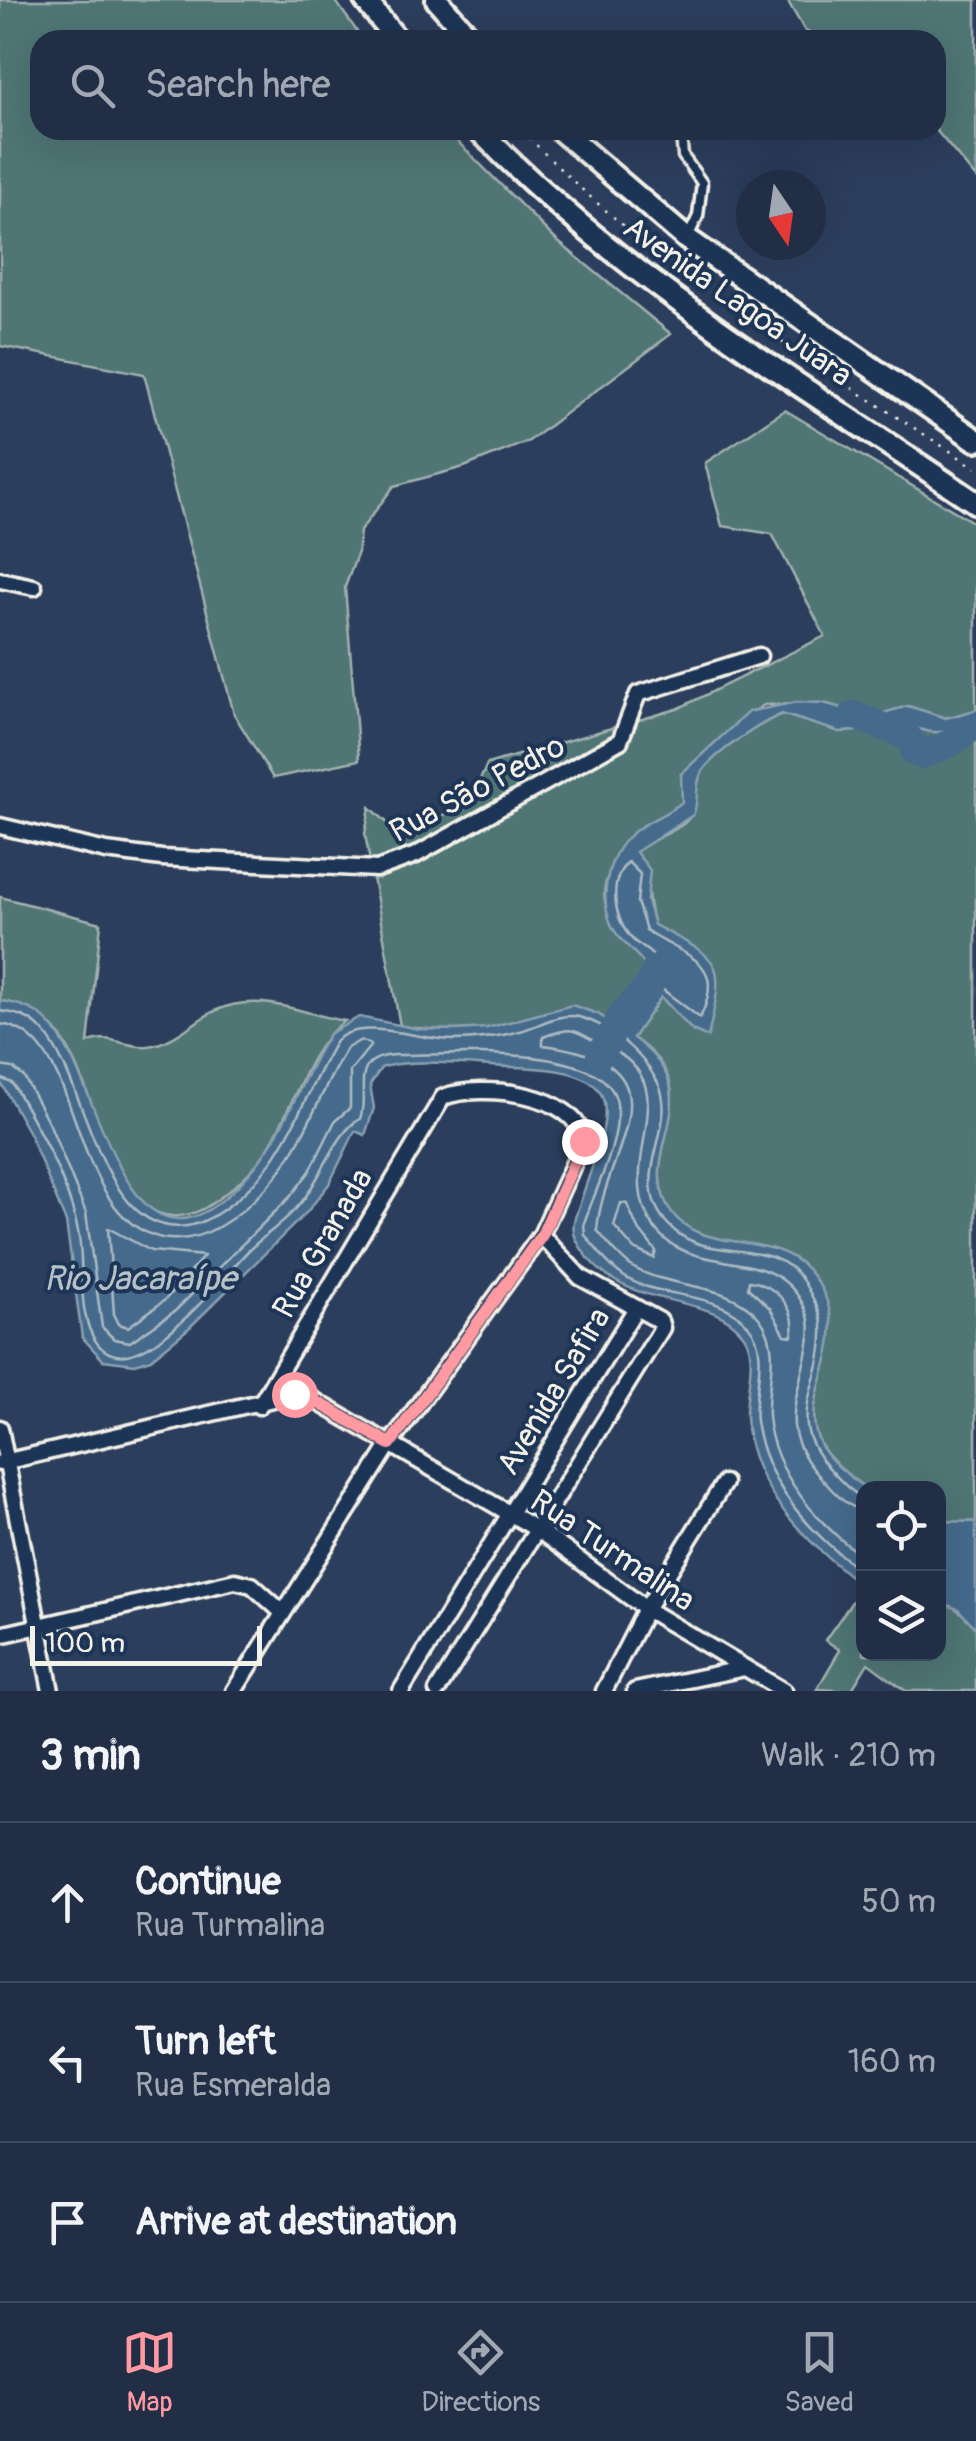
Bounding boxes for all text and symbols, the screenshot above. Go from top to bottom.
search box [30,30,946,140]
icon: search [65,58,120,113]
text: Search here [145,61,331,109]
north arrow [736,170,826,260]
street label: Avenida Lagoa Juara [615,208,860,396]
street label: Rua São Pedro [383,726,572,852]
route end [562,1119,608,1165]
street label: Rua Granada [264,1161,382,1326]
water label: Rio Jacaraípe [44,1257,240,1301]
street label: Avenida Safira [488,1301,619,1482]
route start [272,1372,318,1418]
street label: Rua Turmalina [522,1481,702,1621]
map controls [856,1481,946,1661]
button: locate [856,1481,946,1571]
button: layers [856,1571,946,1661]
scale bar [30,1621,262,1666]
text: 100 m [45,1626,125,1661]
text: 3 min [40,1730,141,1782]
text: Walk · 210 m [761,1736,936,1776]
text: Continue [135,1858,281,1906]
icon: ahead [40,1875,95,1930]
text: 50 m [861,1882,936,1922]
text: Rua Turmalina [135,1906,325,1946]
text: Turn left [135,2018,276,2066]
icon: left [40,2035,95,2090]
text: 160 m [848,2042,936,2082]
text: Rua Esmeralda [135,2066,331,2106]
icon: arrive [40,2195,95,2250]
text: Arrive at destination [135,2198,457,2246]
tab: Map [122,2325,177,2420]
tab: Directions [421,2325,540,2420]
tab: Saved [784,2325,854,2420]

